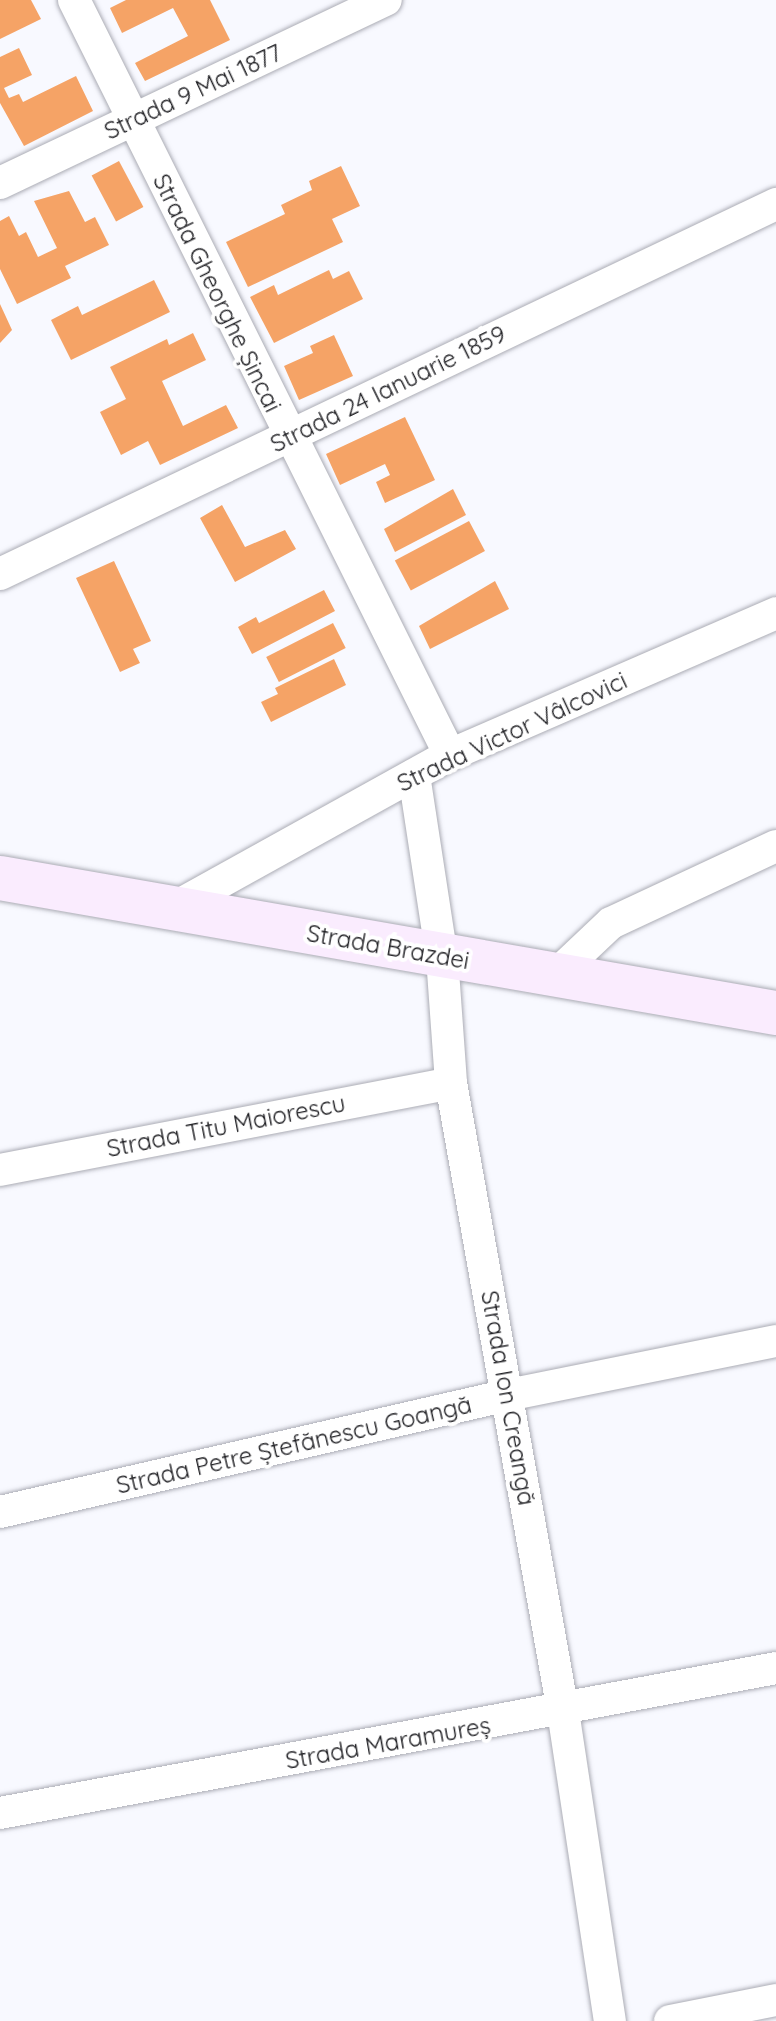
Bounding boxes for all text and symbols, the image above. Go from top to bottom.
street label: Strada 9 Mai 1877 [100,38,286,146]
street label: Strada Gheorghe Șincai [147,169,287,417]
street label: Strada 24 Ianuarie 1859 [266,319,510,459]
street label: Strada Victor Vâlcovici [393,666,631,798]
street label: Strada Brazdei [305,919,471,975]
street label: Strada Titu Maiorescu [104,1089,348,1163]
street label: Strada Ion Creangă [475,1288,541,1508]
street label: Strada Petre Ștefănescu Goangă [113,1390,475,1500]
street label: Strada Maramureș [283,1711,493,1775]

